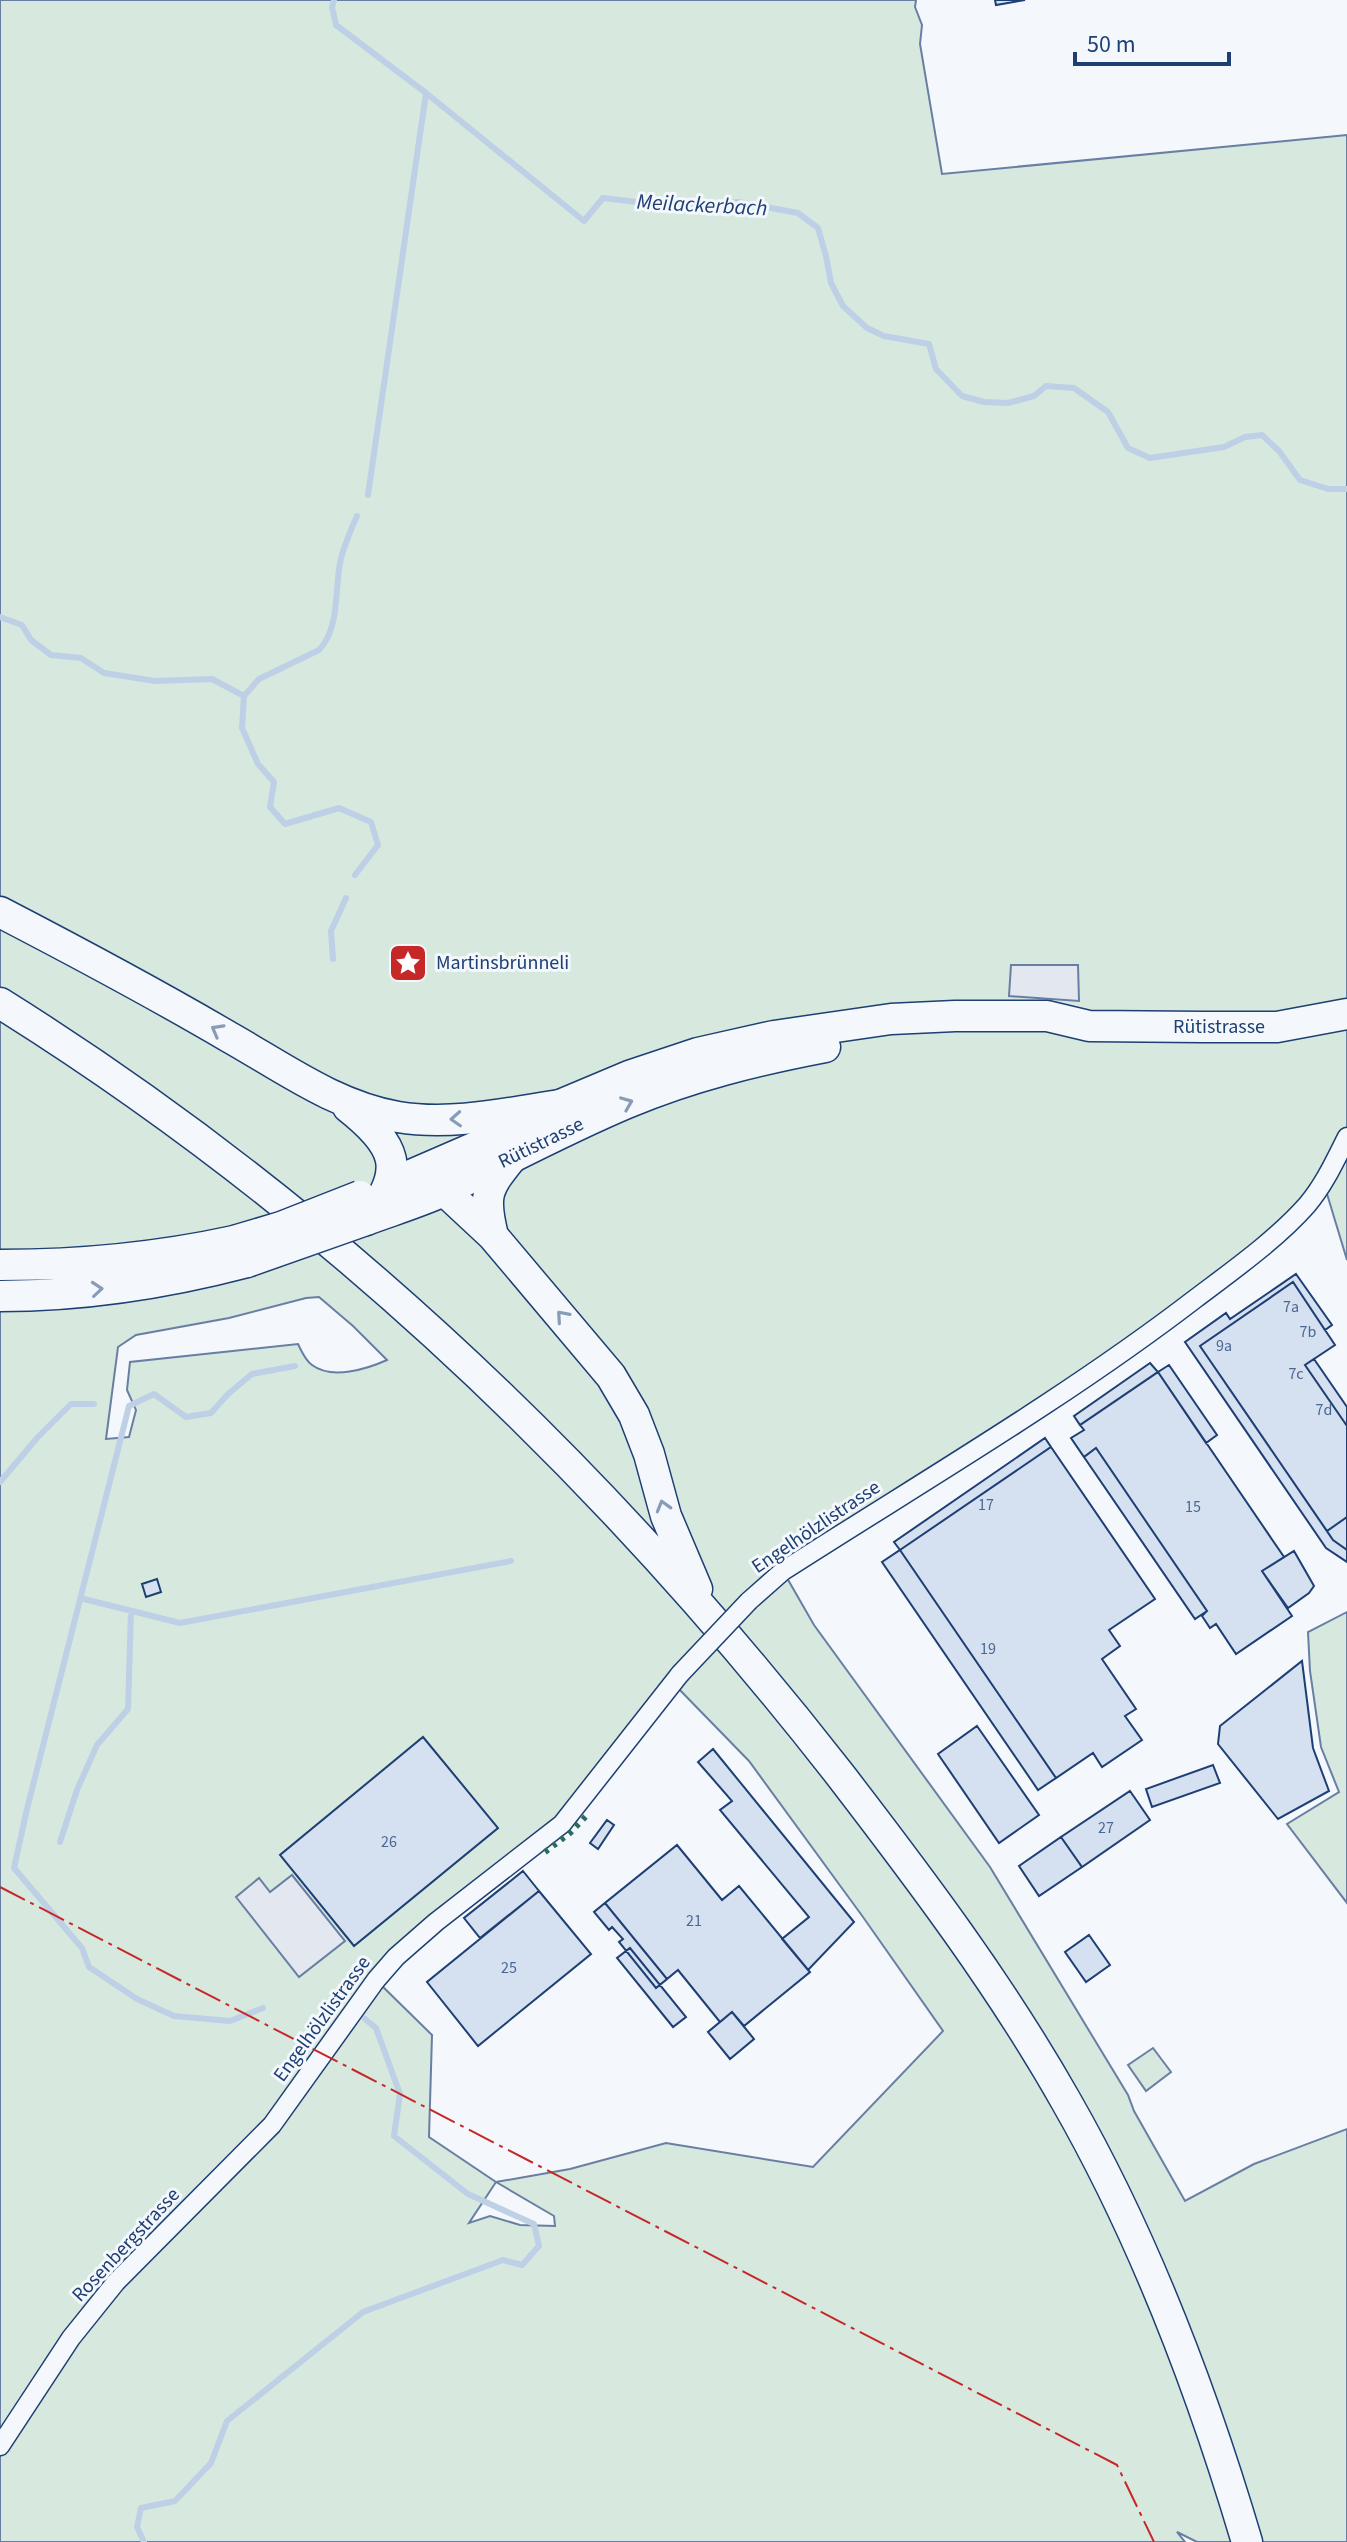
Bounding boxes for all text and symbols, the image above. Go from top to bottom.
scale bar [1075,16,1229,66]
text: 50 m [1087,27,1136,62]
water label: Meilackerbach [636,186,768,224]
place icon: Martinsbrünneli [387,942,429,984]
place label: Martinsbrünneli [436,949,569,977]
street label: Rütistrasse [1173,1013,1265,1041]
one-way arrow [211,1024,226,1040]
one-way arrow [619,1096,633,1113]
one-way arrow [449,1110,462,1127]
street label: Rütistrasse [494,1110,589,1176]
one-way arrow [91,1281,104,1298]
house number: 7a [1283,1296,1299,1318]
one-way arrow [557,1311,572,1325]
house number: 7b [1300,1321,1317,1343]
house number: 9a [1216,1335,1232,1357]
house number: 7c [1288,1363,1304,1385]
house number: 7d [1316,1399,1332,1421]
street label: Engelhölzlistrasse [746,1474,886,1580]
house number: 17 [978,1494,994,1516]
house number: 15 [1185,1496,1201,1518]
one-way arrow [656,1499,672,1513]
house number: 19 [980,1638,996,1660]
house number: 27 [1098,1817,1114,1839]
house number: 26 [381,1831,397,1853]
house number: 21 [686,1910,702,1932]
street label: Engelhölzlistrasse [267,1950,377,2088]
house number: 25 [501,1957,517,1979]
street label: Rosenbergstrasse [66,2182,186,2308]

